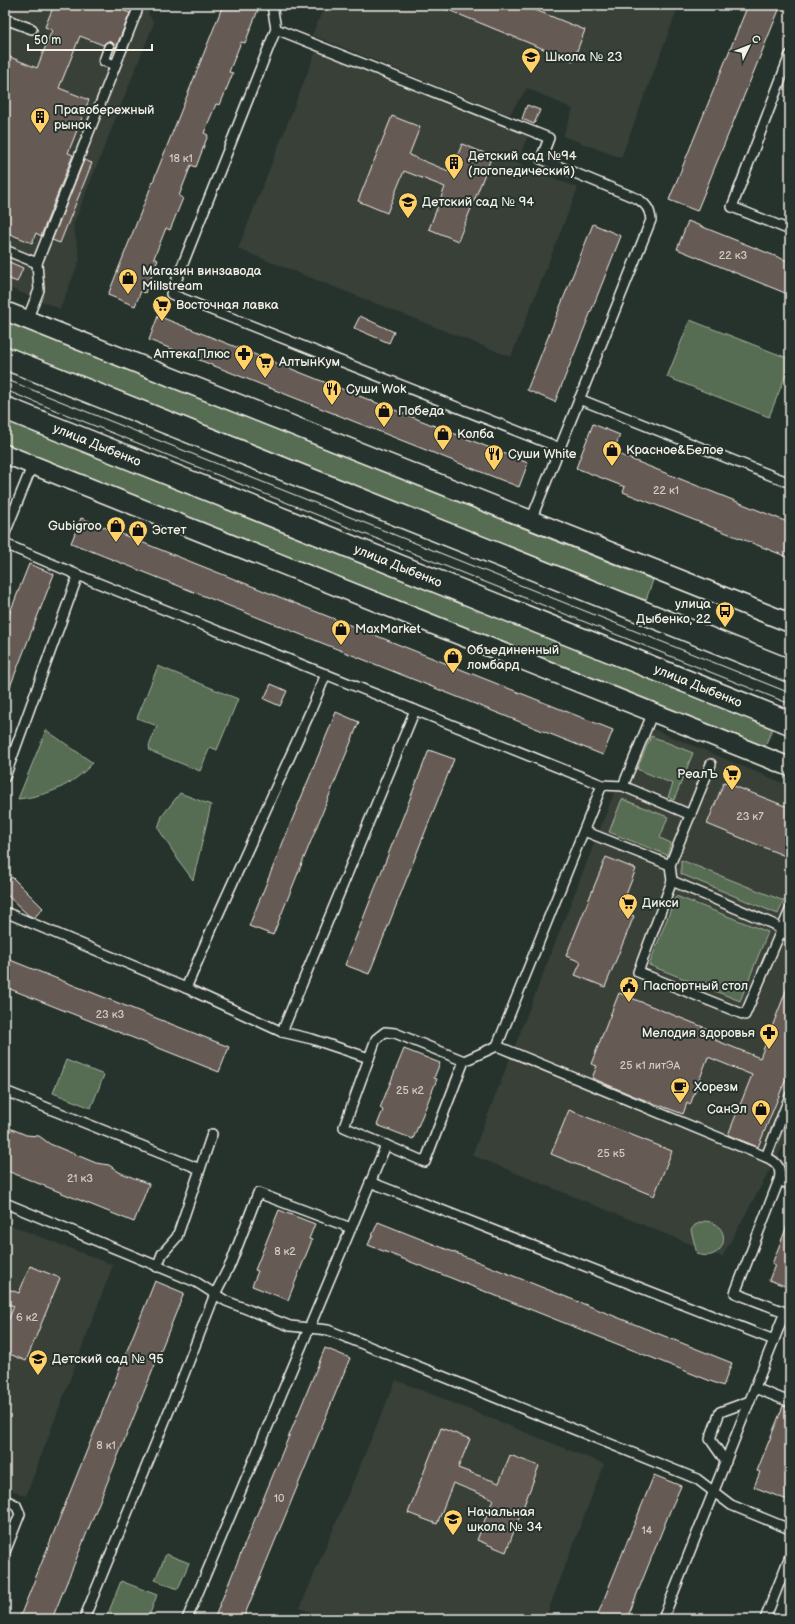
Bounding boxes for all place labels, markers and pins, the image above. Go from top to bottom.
school or university icon: Школа № 23 [520,46,542,74]
place label: Школа № 23 [545,49,622,65]
place label: Правобережный рынок [54,102,154,133]
building icon: Правобережный рынок [29,106,51,134]
place label: Детский сад №94 (логопедический) [468,148,577,179]
building icon: Детский сад №94 (логопедический) [443,152,465,180]
school or university icon: Детский сад № 94 [397,191,419,219]
place label: Детский сад № 94 [422,194,534,210]
place label: Магазин винзавода Millstream [142,263,262,294]
shop icon: Магазин винзавода Millstream [117,267,139,295]
supermarket icon: Восточная лавка [151,294,173,322]
place label: Восточная лавка [176,297,279,313]
pharmacy icon: АптекаПлюс [233,343,255,371]
place label: АптекаПлюс [153,346,231,362]
supermarket icon: АлтынКум [254,351,276,379]
place label: АлтынКум [278,354,340,370]
restaurant icon: Суши Wok [321,378,343,406]
place label: Суши Wok [346,381,407,397]
shop icon: Победа [373,400,395,428]
place label: Победа [398,403,445,419]
shop icon: Колба [432,423,454,451]
place label: Колба [457,426,495,442]
shop icon: Красное&Белое [601,439,623,467]
place label: Красное&Белое [626,442,723,458]
restaurant icon: Суши White [483,443,505,471]
place label: Суши White [508,446,577,462]
shop icon: Gubigroo [105,515,127,543]
place label: Gubigroo [48,518,102,534]
shop icon: Эстет [127,519,149,547]
place label: Эстет [152,522,187,538]
place label: улица Дыбенко, 22 [636,596,711,627]
bus stop icon: улица Дыбенко, 22 [714,600,736,628]
shop icon: MaxMarket [330,618,352,646]
place label: MaxMarket [355,621,421,637]
place label: Объединенный ломбард [467,642,559,673]
shop icon: Объединенный ломбард [442,646,464,674]
supermarket icon: РеалЪ [721,763,743,791]
place label: РеалЪ [677,766,719,782]
supermarket icon: Дикси [617,892,639,920]
place label: Дикси [642,895,679,911]
public building icon: Паспортный стол [618,975,640,1003]
place label: Паспортный стол [643,978,748,994]
pharmacy icon: Мелодия здоровья [758,1022,780,1050]
place label: Мелодия здоровья [642,1025,755,1041]
cafe icon: Хорезм [669,1076,691,1104]
place label: Хорезм [694,1079,738,1095]
shop icon: СанЭл [750,1098,772,1126]
place label: СанЭл [707,1101,747,1117]
school or university icon: Детский сад № 95 [27,1348,49,1376]
place label: Детский сад № 95 [52,1351,164,1367]
place label: Начальная школа № 34 [467,1504,542,1535]
school or university icon: Начальная школа № 34 [442,1508,464,1536]

